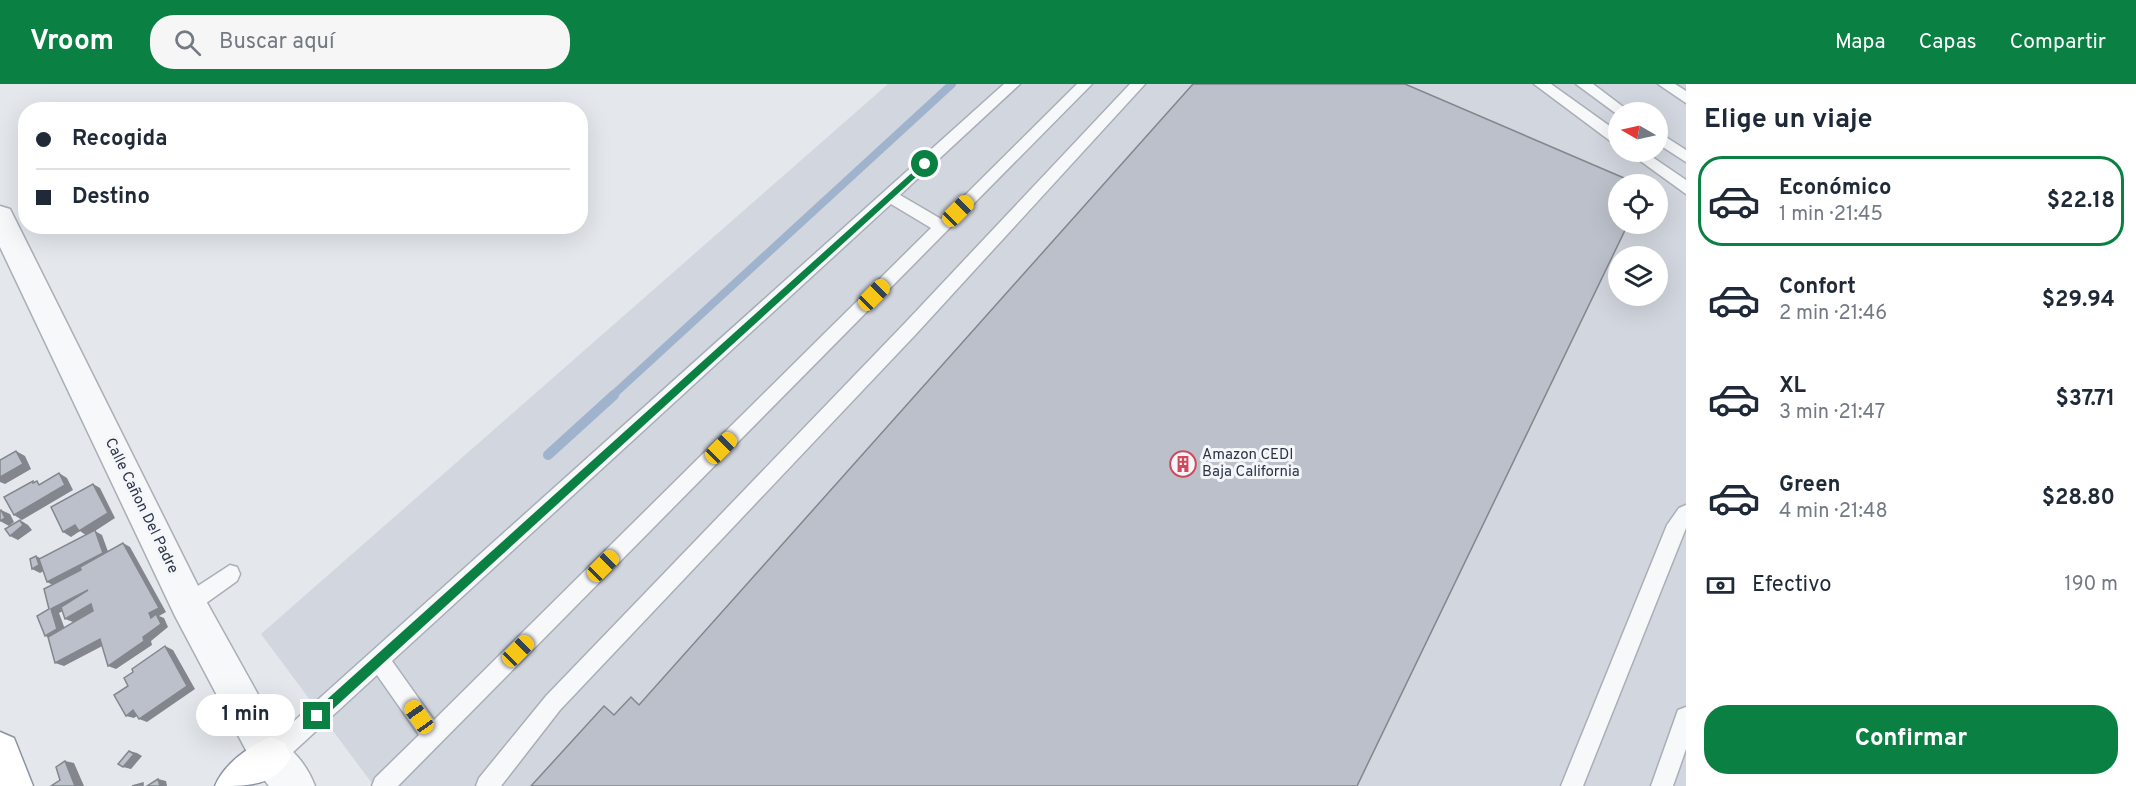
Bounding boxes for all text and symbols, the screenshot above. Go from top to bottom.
search box [150,15,570,69]
text: Vroom [30,24,114,60]
icon: search [171,26,204,59]
text: Buscar aquí [219,29,335,56]
text: Mapa [1835,29,1886,56]
text: Capas [1919,29,1977,56]
text: Compartir [2010,29,2106,56]
north arrow [1608,102,1668,162]
map controls [1608,102,1668,306]
text: Elige un viaje [1704,103,1873,137]
text: Recogida [72,126,167,153]
route start [911,150,938,177]
button: locate [1608,174,1668,234]
icon: car [1707,174,1761,228]
text: Económico [1779,175,1892,202]
text: Destino [72,184,150,211]
text: $22.18 [2047,188,2115,215]
car [939,192,977,230]
text: 1 min · 21:45 [1779,202,1883,228]
button: layers [1608,246,1668,306]
icon: car [1707,273,1761,327]
text: Confort [1779,274,1856,301]
car [855,276,893,314]
text: $29.94 [2042,287,2115,314]
text: 2 min · 21:46 [1779,301,1887,327]
icon: car [1707,372,1761,426]
text: XL [1779,373,1806,400]
text: $37.71 [2055,386,2115,413]
text: 3 min · 21:47 [1779,400,1885,426]
car [702,429,740,467]
street label: Calle Cañon Del Padre [100,435,182,577]
place label: Amazon CEDI Baja California [1202,446,1300,482]
building icon: Amazon CEDI Baja California [1168,449,1198,479]
icon: car [1707,471,1761,525]
text: Green [1779,472,1841,499]
text: $28.80 [2042,485,2115,512]
text: 4 min · 21:48 [1779,499,1888,525]
car [584,547,622,585]
icon: cash [1704,569,1737,602]
text: Efectivo [1752,572,1832,599]
text: 190 m [2064,572,2118,598]
car [499,632,537,670]
callout: 1 min [197,695,296,737]
car [401,697,437,737]
text: 1 min [221,702,270,728]
route end [303,702,330,729]
button: Confirmar [1704,705,2118,774]

